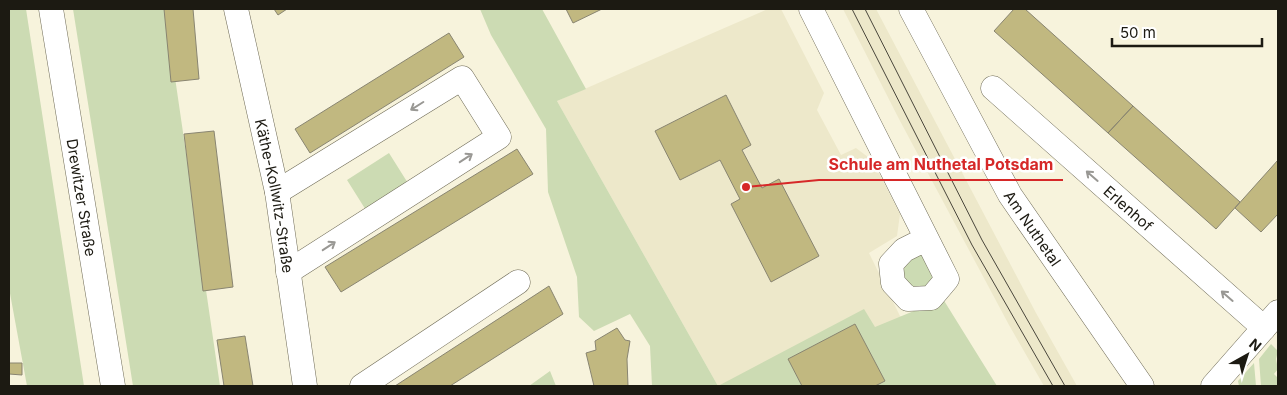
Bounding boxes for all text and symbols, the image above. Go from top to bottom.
scale bar [1112,15,1262,47]
text: 50 m [1120,23,1156,42]
one-way arrow [410,101,424,111]
street label: Käthe-Kollwitz-Straße [251,117,298,274]
street label: Drewitzer Straße [63,137,101,258]
callout: Schule am Nuthetal Potsdam [819,149,1063,180]
one-way arrow [459,153,473,163]
text: Schule am Nuthetal Potsdam [829,154,1053,174]
one-way arrow [1086,171,1099,182]
street label: Erlenhof [1100,181,1157,235]
street label: Am Nuthetal [1000,187,1066,270]
one-way arrow [322,240,336,250]
one-way arrow [1221,290,1234,301]
north arrow [1222,330,1272,380]
text: N [1246,335,1265,354]

